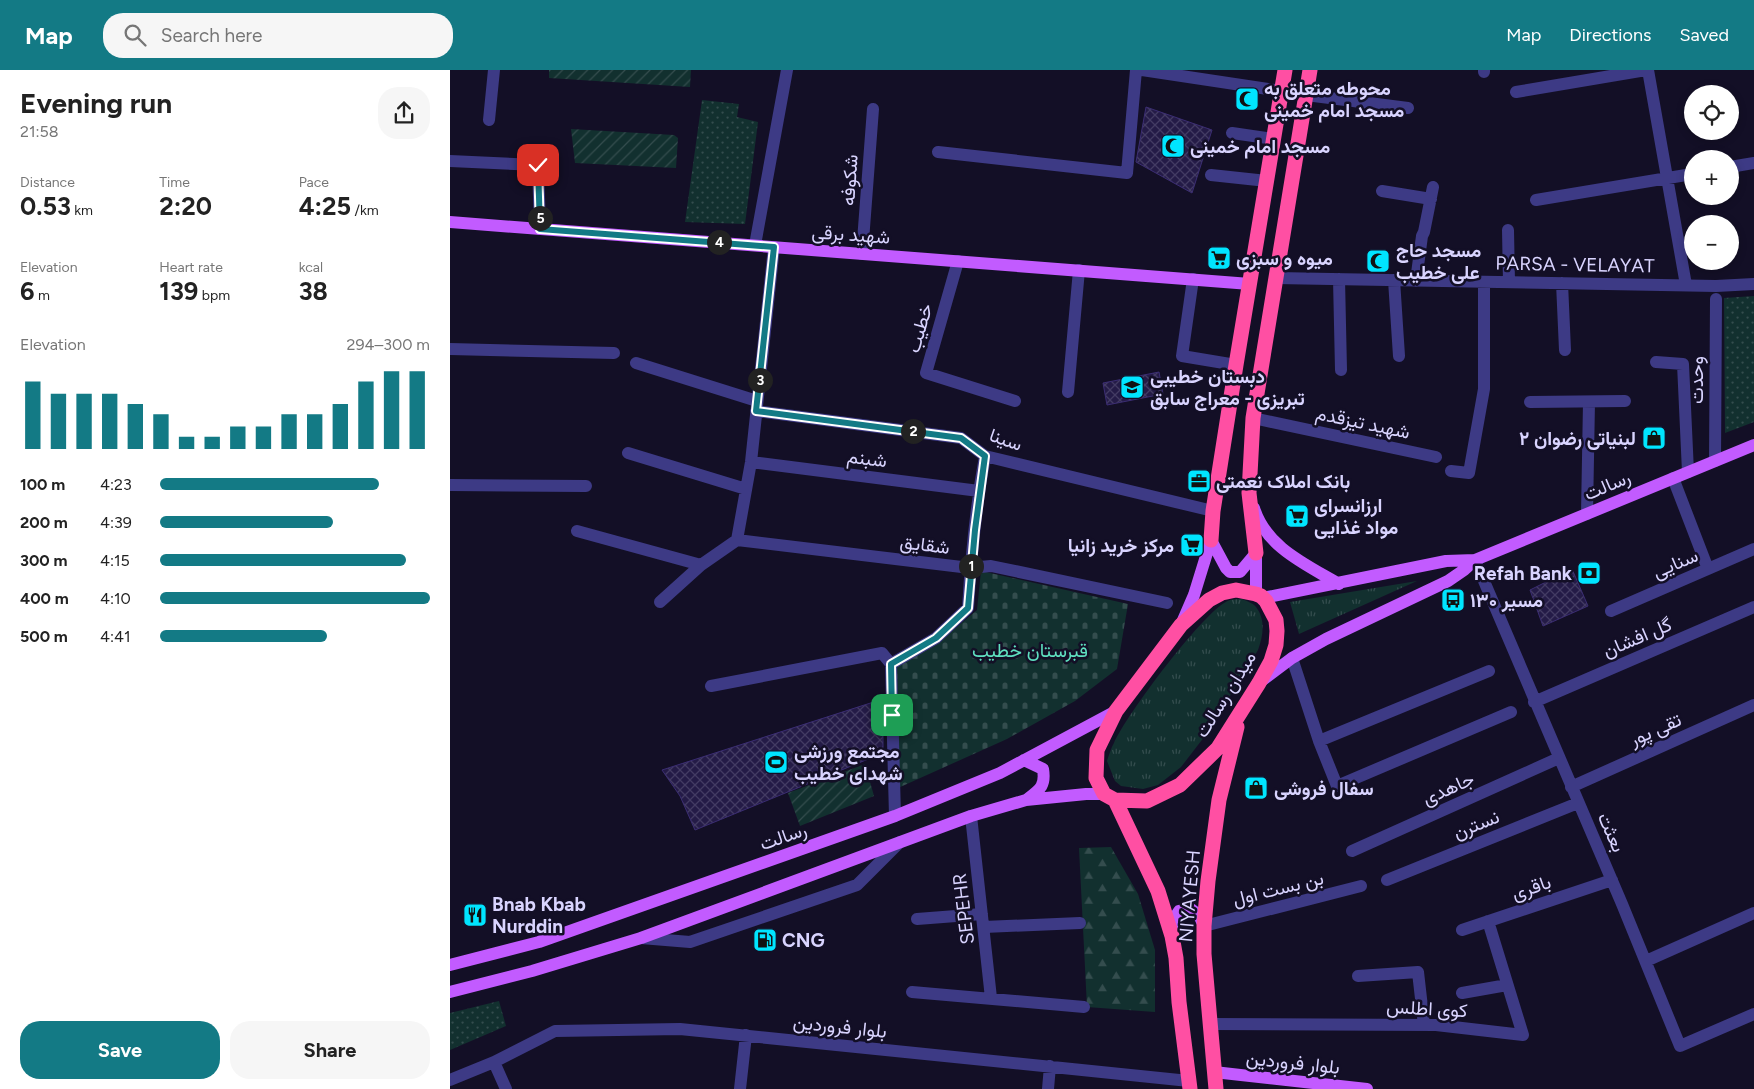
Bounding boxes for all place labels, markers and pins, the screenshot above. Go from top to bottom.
place label: محوطه متعلق به مسجد امام خمینی [1264,77,1404,123]
mosque icon: محوطه متعلق به مسجد امام خمینی [1234,86,1260,112]
mosque icon: مسجد امام خمینی [1160,133,1186,159]
place label: مسجد امام خمینی [1190,135,1330,159]
pin [517,144,559,186]
pin: 5 [528,206,552,230]
pin: 4 [706,230,732,254]
place label: مسجد حاج علی خطیب [1396,239,1481,284]
supermarket icon: میوه و سبزی [1206,245,1232,271]
place label: میوه و سبزی [1236,247,1333,271]
mosque icon: مسجد حاج علی خطیب [1365,248,1391,274]
place label: دبستان خطیبی تبریزی - معراج سابق [1150,365,1305,411]
pin: 3 [748,368,772,392]
school or university icon: دبستان خطیبی تبریزی - معراج سابق [1119,374,1145,400]
pin: 2 [900,418,926,444]
shop icon: لبنیاتی رضوان ۲ [1641,425,1667,451]
place label: لبنیاتی رضوان ۲ [1519,427,1636,451]
office icon: بانک املاک نعمتی [1186,468,1212,494]
place label: بانک املاک نعمتی [1216,470,1350,493]
place label: ارزانسرای مواد غذایی [1314,494,1398,540]
supermarket icon: ارزانسرای مواد غذایی [1284,503,1310,529]
supermarket icon: مرکز خرید زانیا [1179,532,1205,558]
place label: مرکز خرید زانیا [1068,534,1174,558]
pin: 1 [958,554,984,578]
bank icon: Refah Bank [1576,560,1602,586]
place label: Refah Bank [1474,562,1573,585]
bus stop icon: مسیر ۱۳۰ [1440,587,1466,613]
place label: مسیر ۱۳۰ [1470,589,1543,613]
pin [871,694,913,736]
place label: مجتمع ورزشی شهدای خطیب [794,740,903,785]
sports icon: مجتمع ورزشی شهدای خطیب [763,749,789,775]
shop icon: سفال فروشی [1243,775,1269,801]
place label: سفال فروشی [1274,777,1374,801]
place label: Bnab Kbab Nurddin [492,893,586,938]
restaurant icon: Bnab Kbab Nurddin [462,902,488,928]
fuel station icon: CNG [752,927,778,953]
place label: CNG [782,929,825,952]

